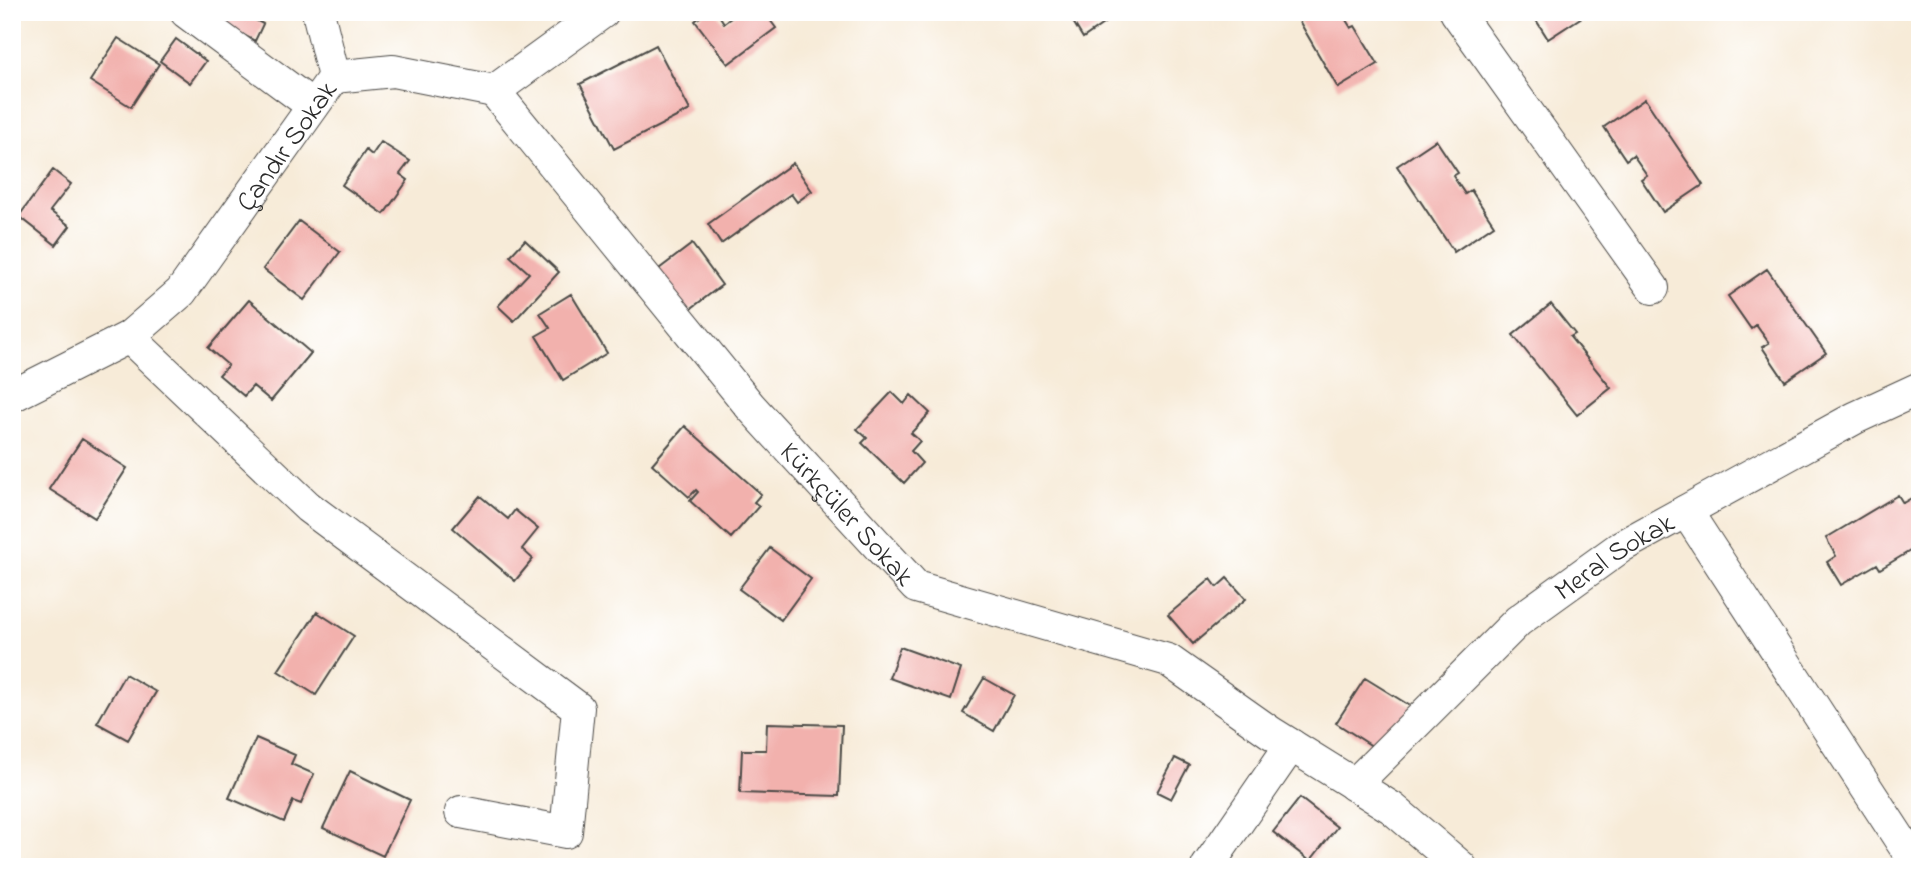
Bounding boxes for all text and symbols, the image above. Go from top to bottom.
street label: Çandır Sokak [228,73,350,221]
street label: Kürkçüler Sokak [768,434,923,597]
street label: Meral Sokak [1547,504,1683,612]

